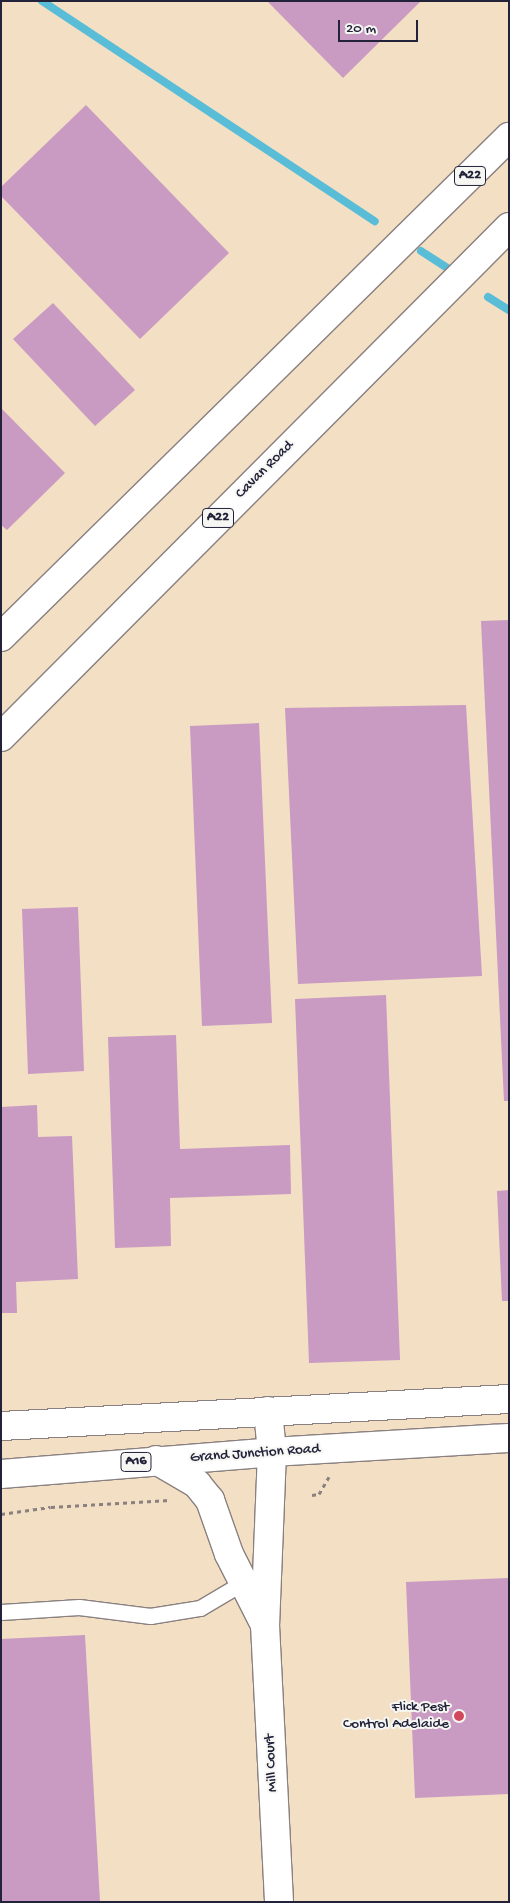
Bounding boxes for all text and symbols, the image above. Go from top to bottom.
scale bar [340,10,420,42]
text: 20 m [346,20,376,38]
road number: A22 [454,165,486,188]
street label: Cavan Road [232,437,298,503]
road number: A22 [202,506,234,530]
street label: Grand Junction Road [189,1440,321,1468]
road number: A16 [120,1450,152,1474]
place label: Flick Pest Control Adelaide [343,1698,449,1733]
marker: Flick Pest Control Adelaide [453,1710,465,1722]
street label: Mill Court [261,1733,283,1793]

